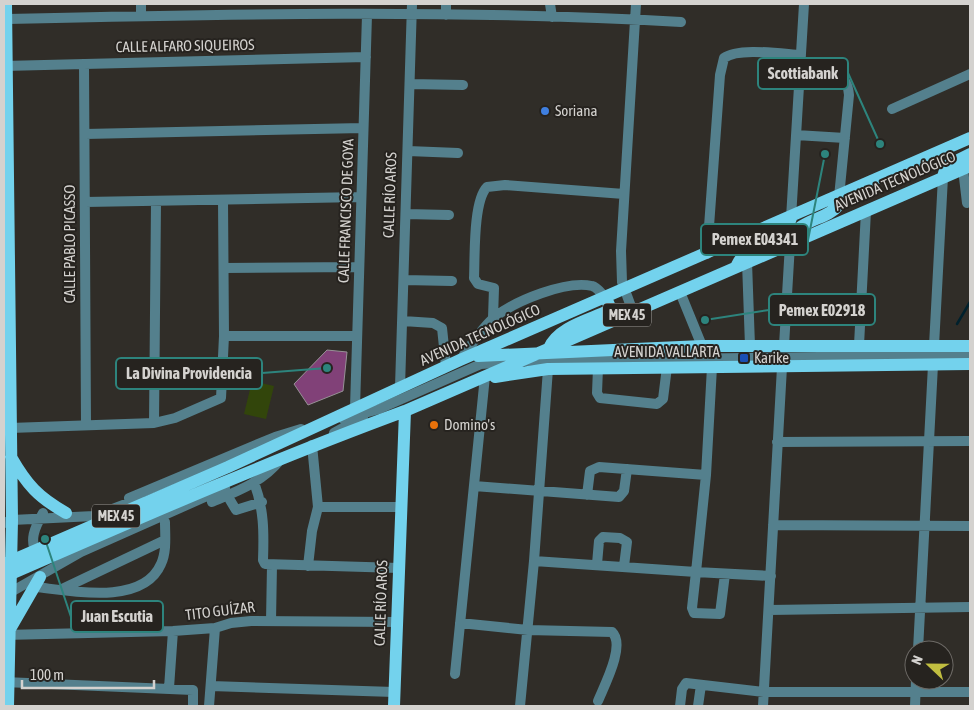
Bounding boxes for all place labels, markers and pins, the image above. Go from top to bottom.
callout: Scottiabank [758,58,848,89]
place label: Soriana [555,102,597,119]
marker: Soriana [539,105,551,117]
callout: Pemex E04341 [701,224,808,255]
callout: Pemex E02918 [769,294,875,325]
place label: Karike [754,349,789,366]
marker: Karike [738,352,750,364]
callout: La Divina Providencia [116,358,262,389]
place label: Domino's [444,416,495,433]
marker: Domino's [428,419,440,431]
callout: Juan Escutia [71,601,163,632]

